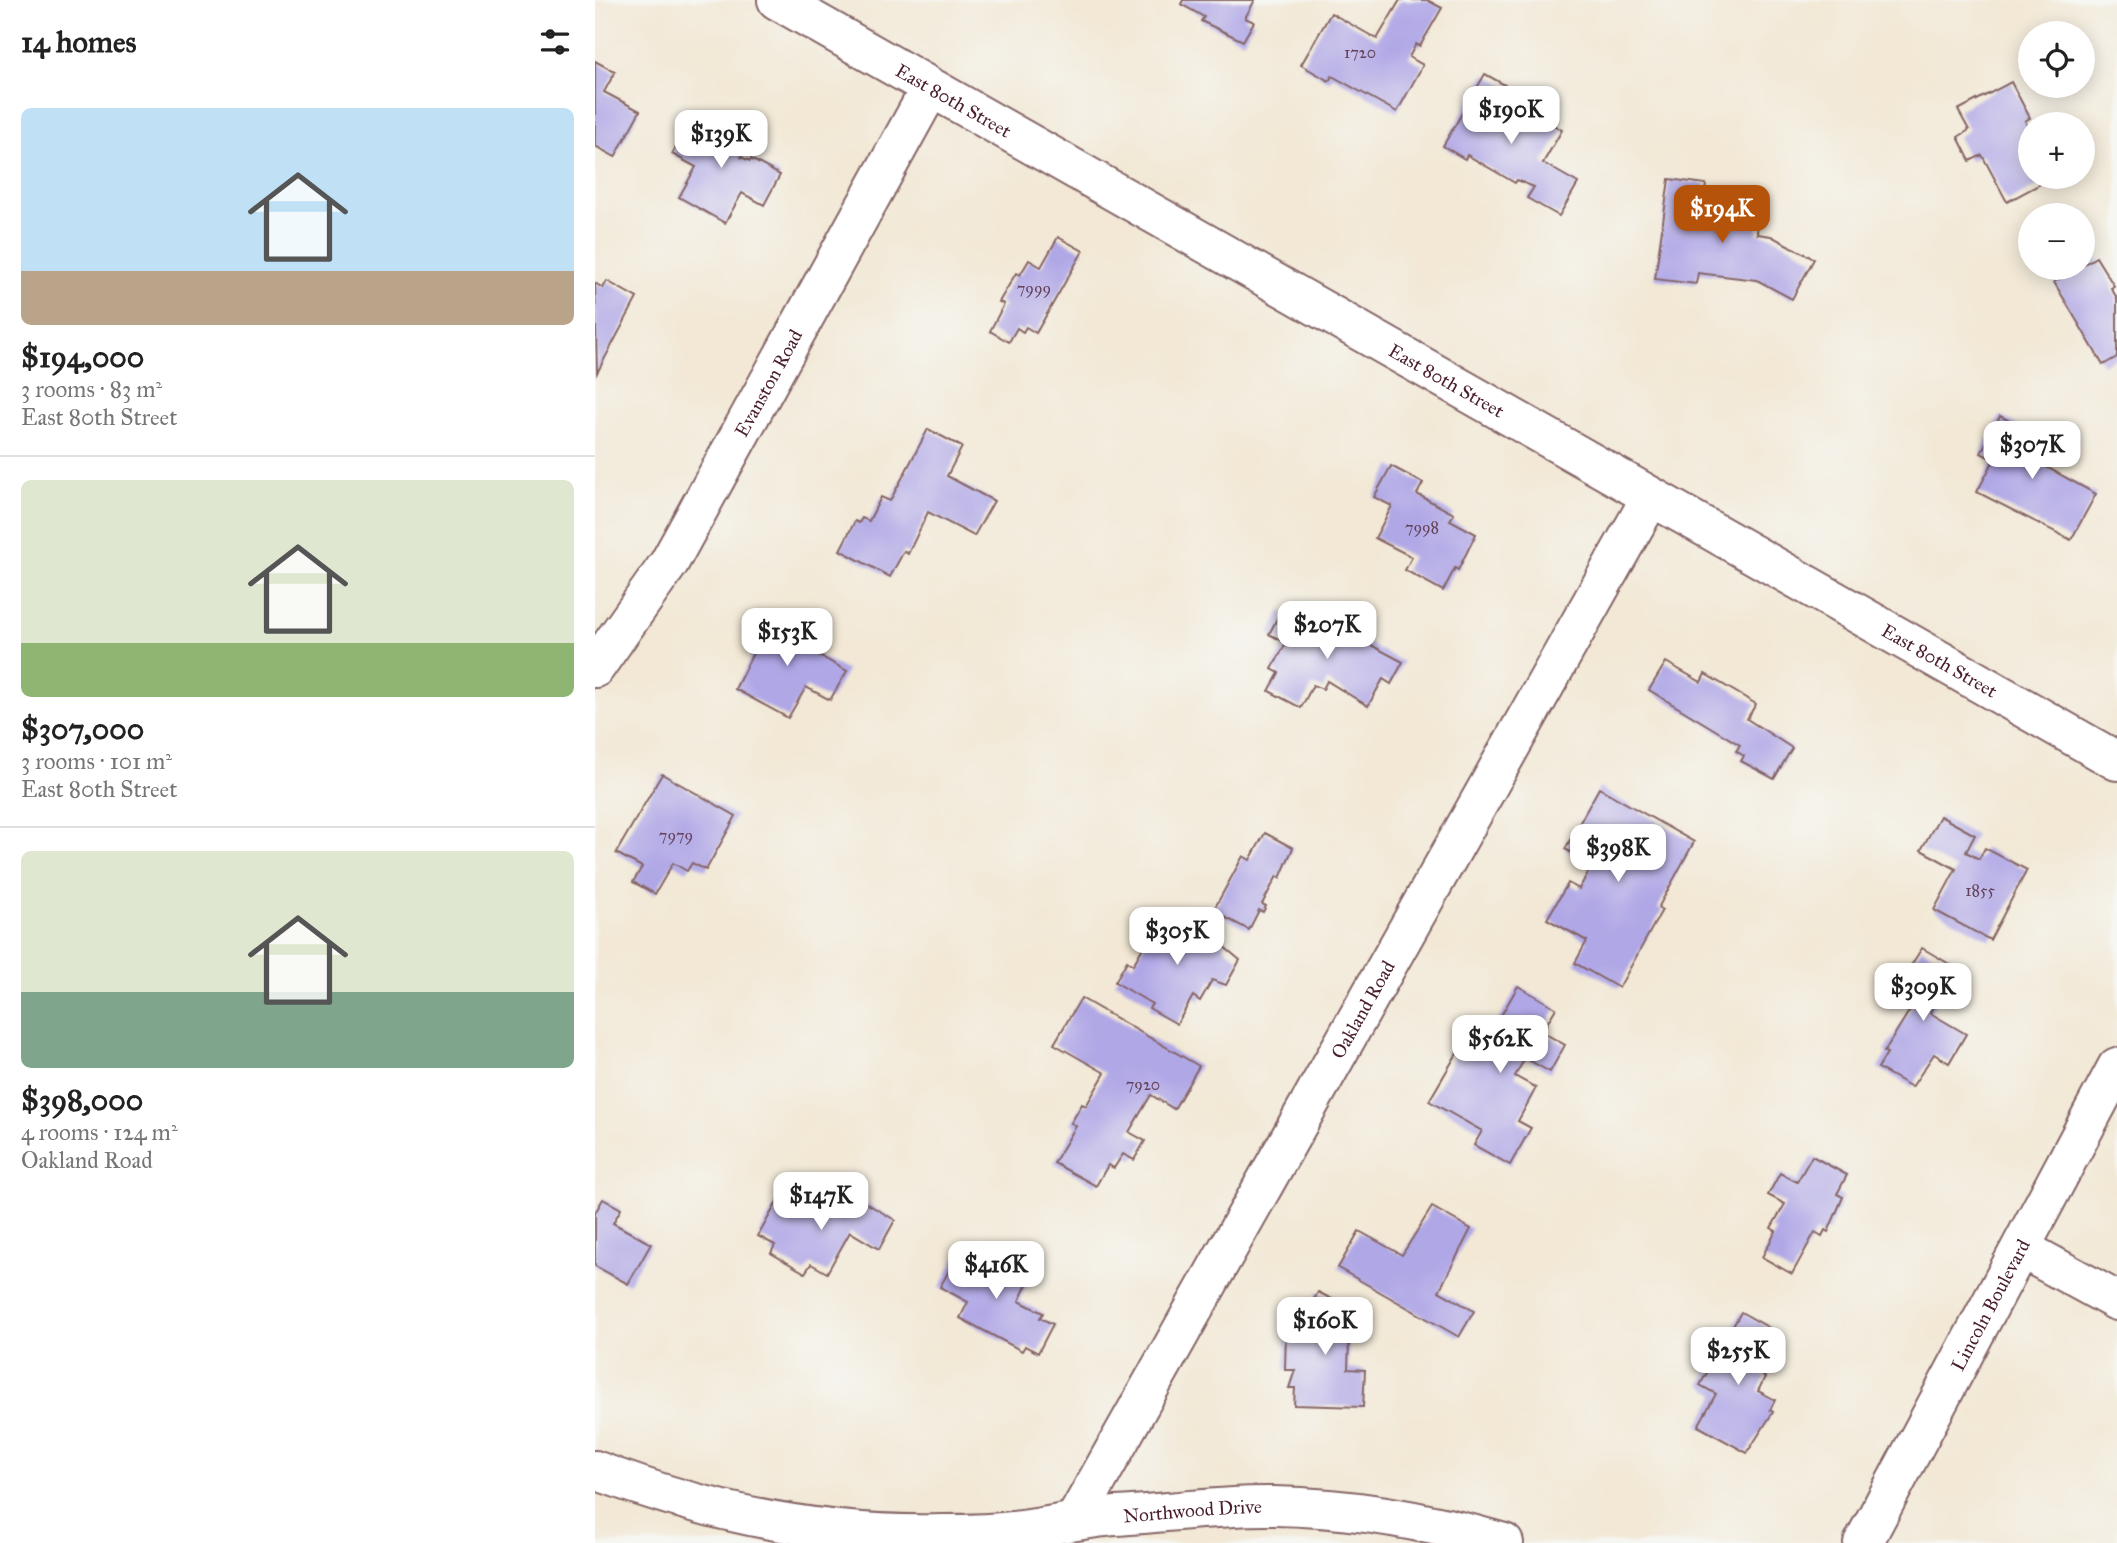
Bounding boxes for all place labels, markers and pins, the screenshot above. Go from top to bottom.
pin: $190K [1462,86,1560,146]
pin: $139K [672,110,770,170]
pin: $194K [1673,186,1771,245]
pin: $307K [1983,421,2081,481]
pin: $207K [1278,602,1376,661]
pin: $153K [738,608,836,668]
pin: $398K [1569,824,1667,884]
pin: $305K [1128,908,1226,967]
pin: $309K [1874,964,1972,1023]
pin: $562K [1451,1016,1549,1075]
pin: $147K [772,1172,870,1232]
pin: $416K [947,1242,1045,1301]
pin: $160K [1276,1298,1374,1357]
pin: $255K [1689,1328,1787,1387]

